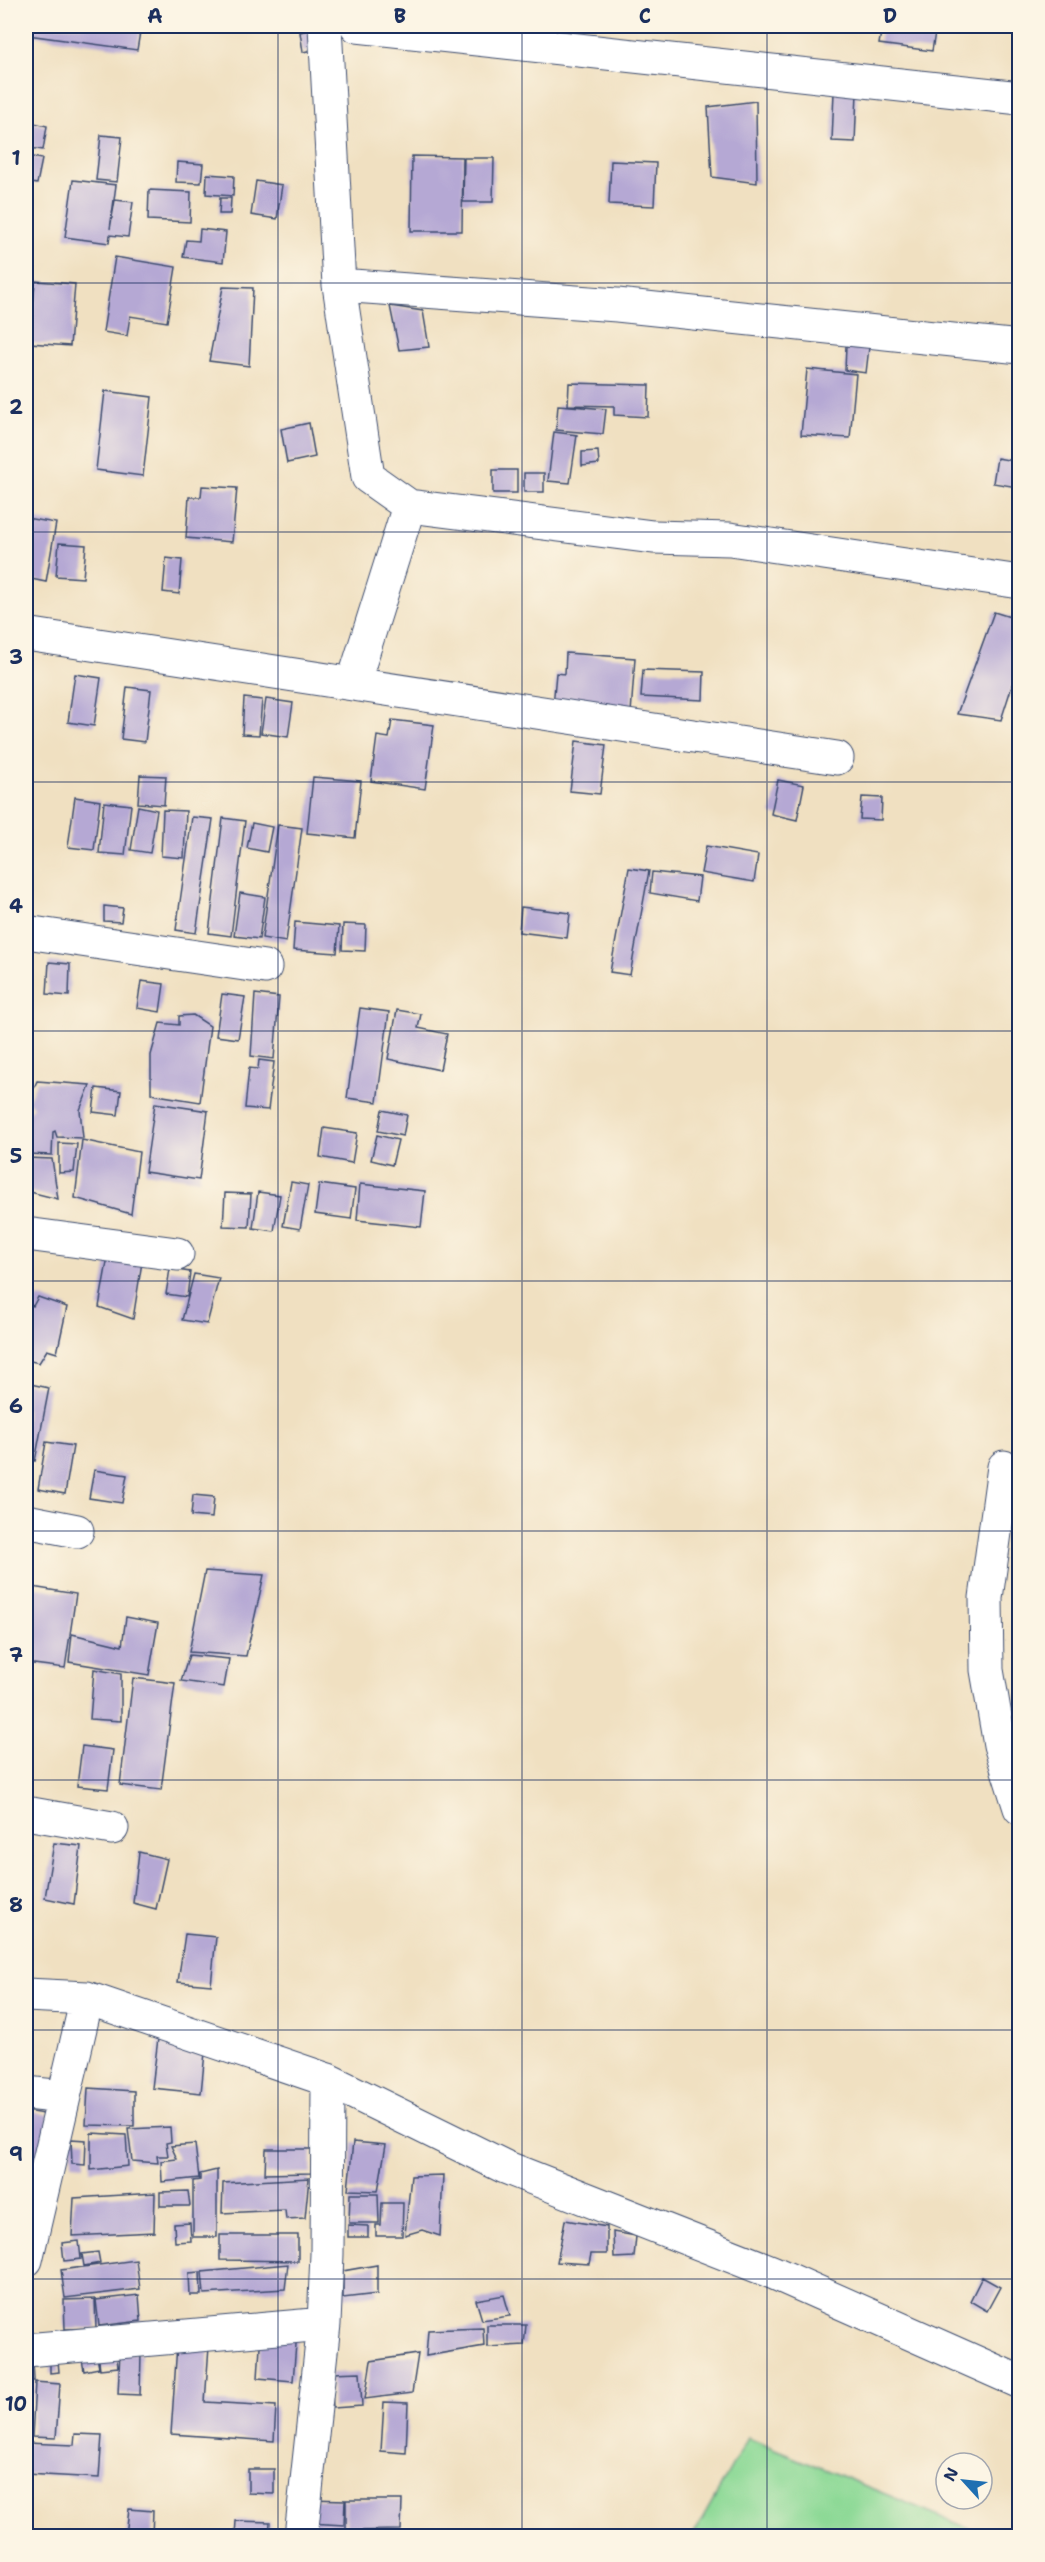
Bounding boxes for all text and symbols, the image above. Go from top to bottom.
text: A [147,3,163,29]
text: B [394,3,406,29]
text: C [639,3,651,29]
text: D [883,3,897,29]
text: 1 [11,145,21,171]
text: 2 [9,394,23,420]
text: 3 [9,644,23,670]
text: 4 [9,893,23,919]
text: 5 [10,1143,22,1169]
text: 6 [9,1393,23,1419]
text: 7 [9,1642,23,1668]
text: 8 [9,1892,23,1918]
text: 9 [9,2141,23,2167]
text: 10 [5,2391,27,2417]
north arrow [934,2451,994,2511]
text: N [939,2464,963,2485]

